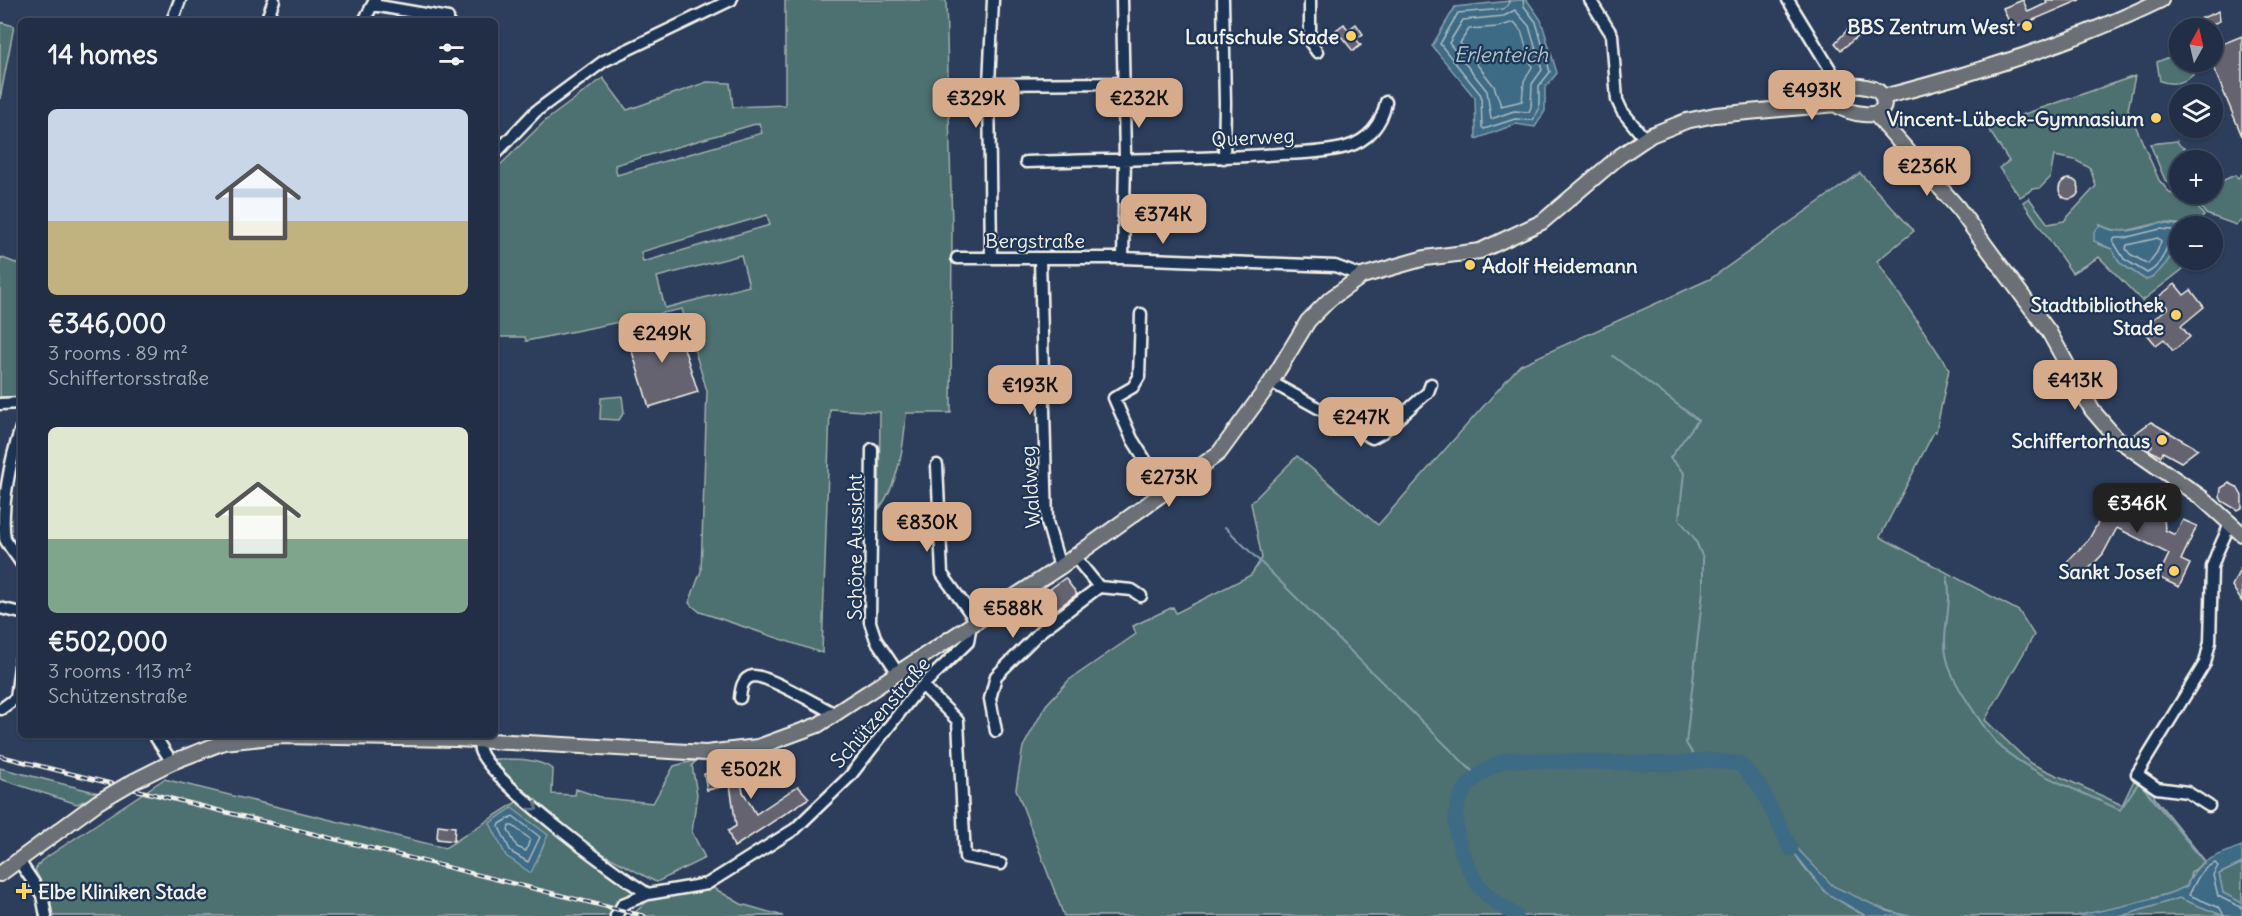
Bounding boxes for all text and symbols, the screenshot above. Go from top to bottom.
place label: BBS Zentrum West [1847,14,2015,39]
north arrow [2169,18,2223,72]
map controls [2169,18,2223,270]
marker: BBS Zentrum West [2020,19,2034,33]
place label: Laufschule Stade [1185,24,1339,49]
marker: Laufschule Stade [1344,29,1358,43]
text: 14 homes [48,38,158,71]
icon: filters [435,38,468,71]
water label: Erlenteich [1454,41,1549,68]
pin: €493K [1770,70,1854,121]
text: €493K [1782,77,1842,102]
pin: €329K [934,78,1018,129]
pin: €232K [1097,78,1181,129]
button: layers [2169,84,2223,138]
text: €329K [946,85,1006,110]
text: €232K [1110,85,1168,110]
place label: Vincent-Lübeck-Gymnasium [1887,106,2144,131]
marker: Vincent-Lübeck-Gymnasium [2149,111,2163,125]
street label: Querweg [1211,122,1295,152]
pin: €236K [1885,146,1969,197]
icon: home [204,148,312,256]
button: + [2169,150,2223,204]
text: €236K [1897,153,1957,178]
pin: €374K [1121,194,1205,245]
text: €374K [1134,201,1192,226]
button: − [2169,216,2223,270]
street label: Bergstraße [985,228,1085,253]
place label: Adolf Heidemann [1482,253,1638,278]
marker: Adolf Heidemann [1463,258,1477,272]
place label: Stadtbibliothek Stade [2031,292,2164,340]
text: €346,000 [48,307,166,340]
marker: Stadtbibliothek Stade [2169,308,2183,322]
pin: €249K [620,313,704,364]
text: €249K [633,320,691,345]
text: 3 rooms · 89 m² [48,340,188,365]
pin: €413K [2033,360,2117,411]
text: Schiffertorsstraße [48,365,209,390]
pin: €193K [988,365,1072,416]
text: €413K [2047,367,2103,392]
text: €193K [1002,372,1058,397]
pin: €247K [1319,397,1403,448]
text: €247K [1332,404,1390,429]
place label: Schiffertorhaus [2011,428,2150,453]
marker: Schiffertorhaus [2155,433,2169,447]
street label: Waldweg [1015,445,1045,529]
pin: €273K [1127,457,1211,508]
text: €273K [1140,464,1198,489]
icon: home [204,466,312,574]
street label: Schöne Aussicht [842,473,867,620]
pin: €346K [2095,483,2179,534]
text: €346K [2107,490,2167,515]
pin: €830K [885,502,969,553]
text: €830K [896,509,958,534]
place label: Sankt Josef [2058,559,2163,584]
marker: Sankt Josef [2167,564,2181,578]
pin: €588K [971,588,1055,639]
text: €588K [983,595,1043,620]
text: €502,000 [48,625,168,658]
street label: Schützenstraße [825,651,935,773]
text: 3 rooms · 113 m² [48,658,192,683]
text: Schützenstraße [48,683,188,708]
pin: €502K [709,749,793,800]
text: €502K [721,756,781,781]
one-way arrow [527,800,538,811]
place label: Elbe Kliniken Stade [38,879,207,904]
marker: Elbe Kliniken Stade [15,882,33,900]

